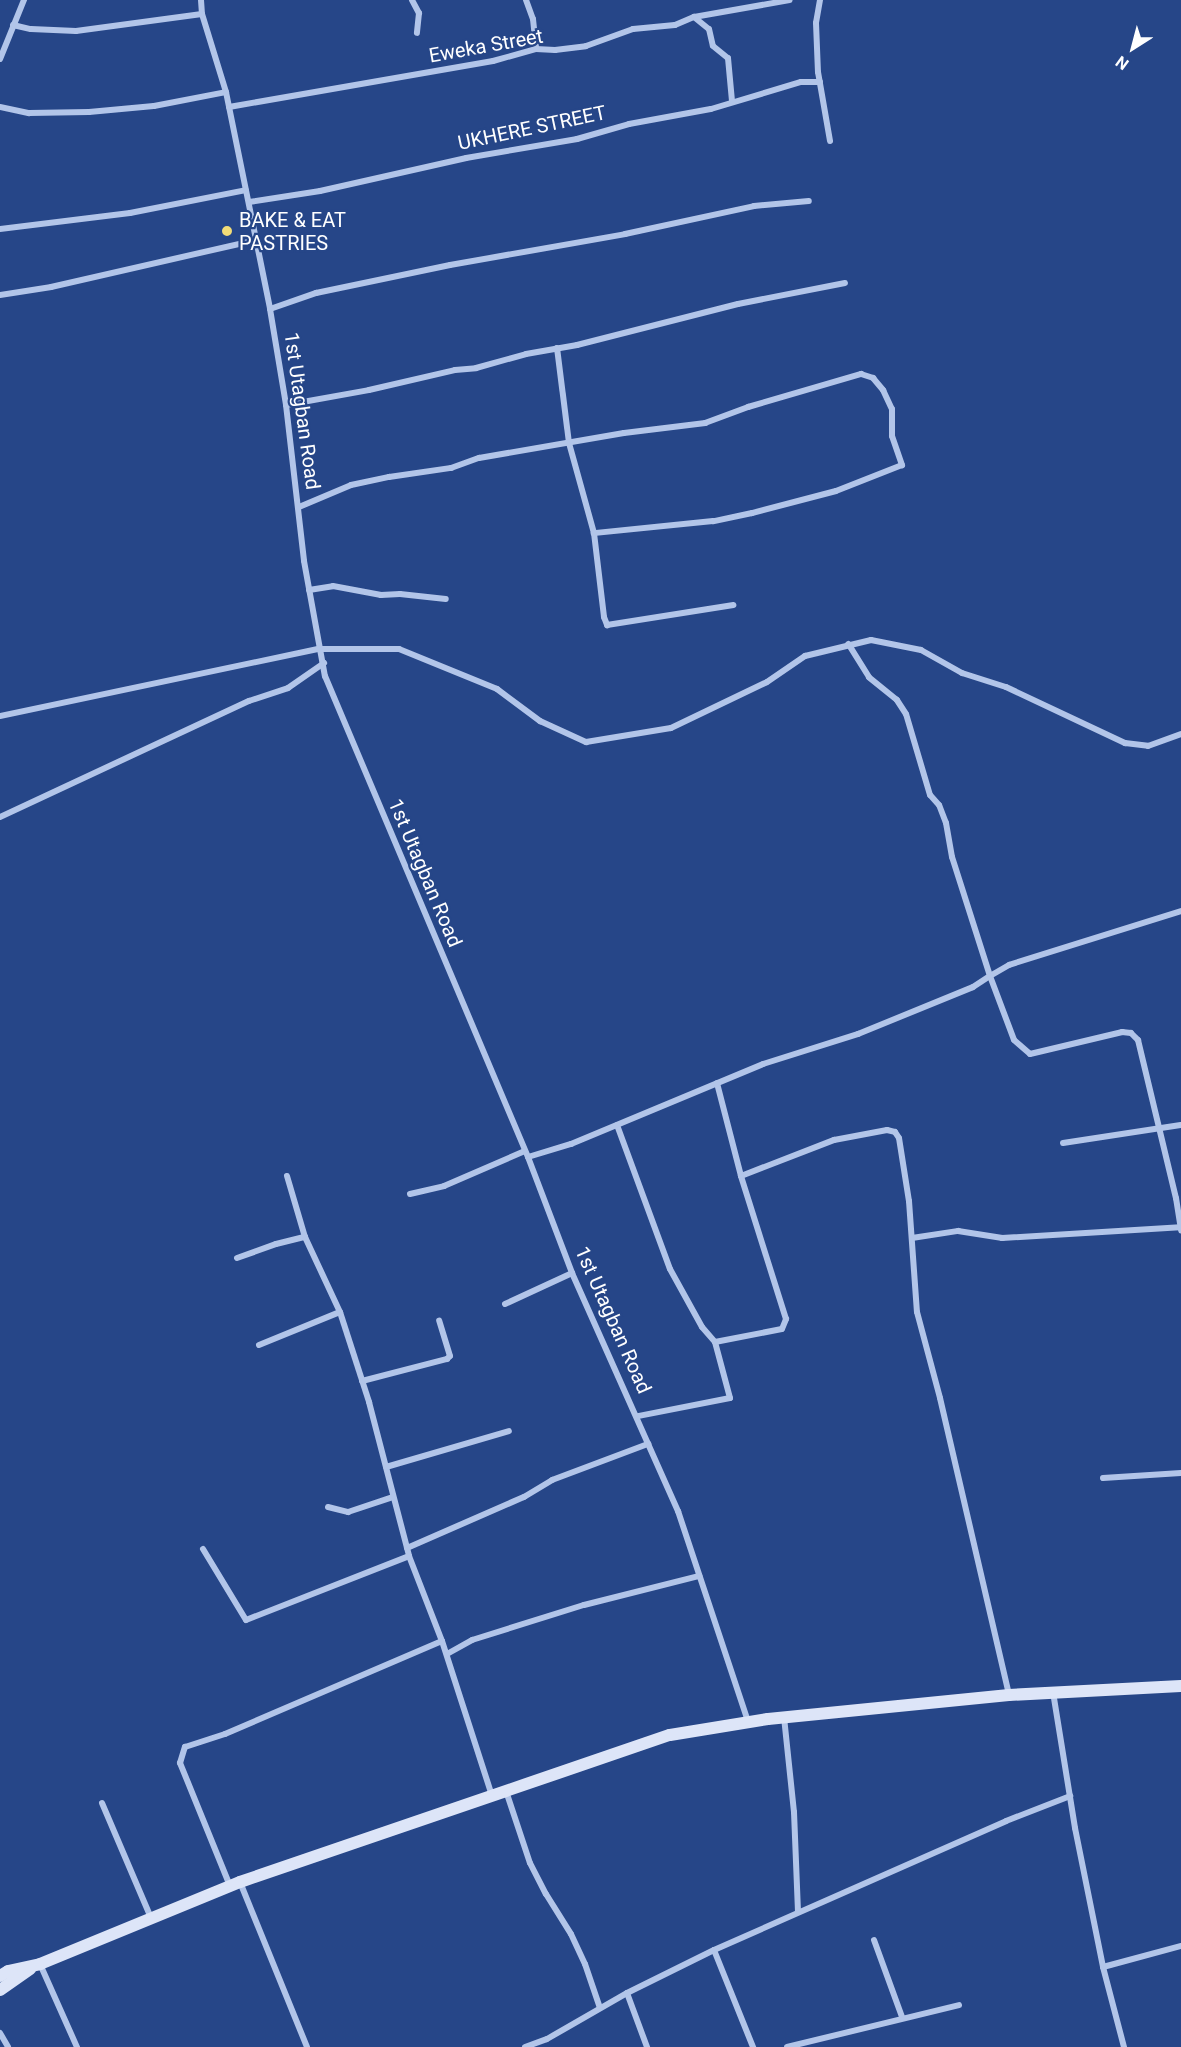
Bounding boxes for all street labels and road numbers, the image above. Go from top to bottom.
street label: Eweka Street [427,24,545,68]
street label: UKHERE STREET [456,101,608,155]
street label: 1st Utagban Road [279,331,325,491]
street label: 1st Utagban Road [383,795,467,951]
street label: 1st Utagban Road [570,1243,656,1397]

